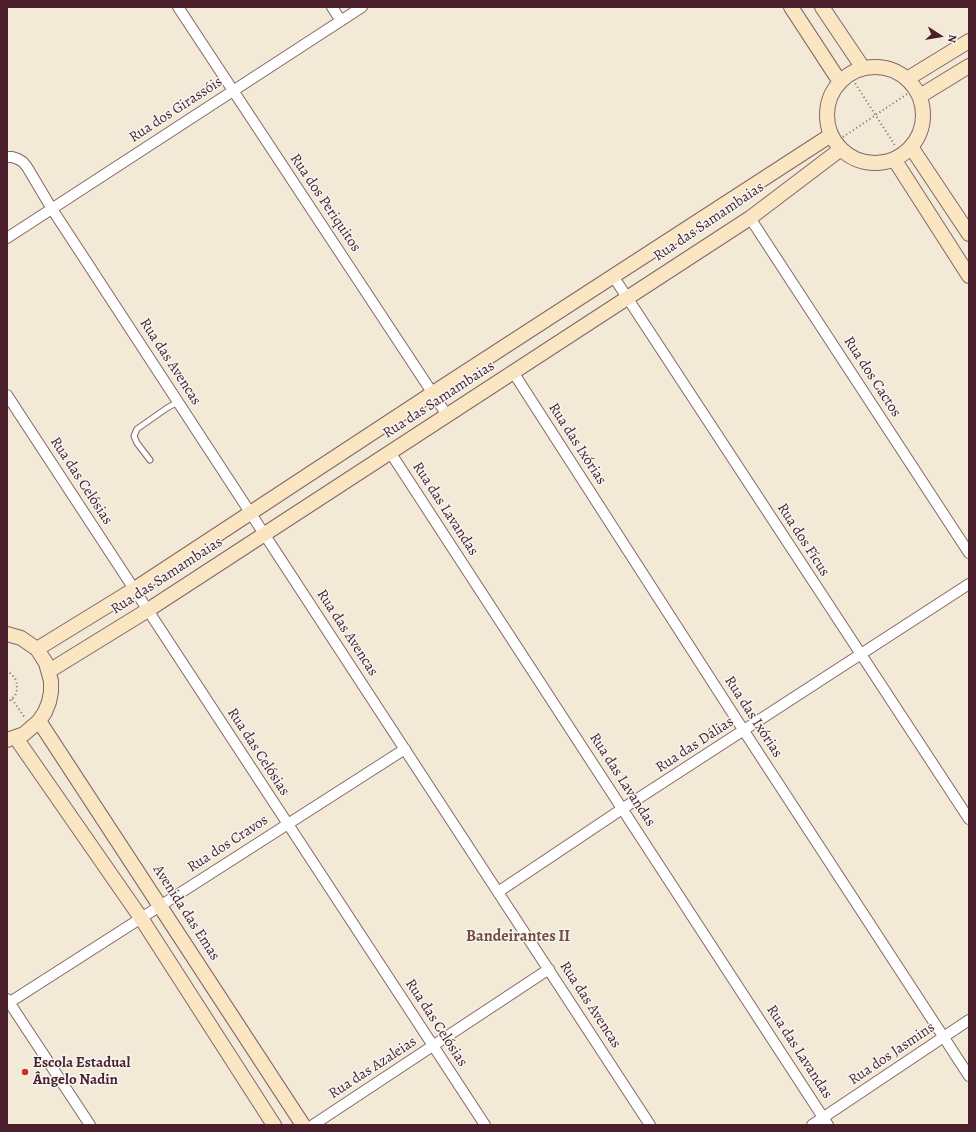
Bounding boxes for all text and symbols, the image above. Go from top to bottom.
north arrow [920,16,960,56]
text: N [944,33,960,44]
street label: Rua dos Girassóis [126,73,226,147]
street label: Rua dos Periquitos [286,151,364,255]
street label: Rua das Samambaias [650,178,768,266]
street label: Rua das Avencas [135,315,205,409]
street label: Rua dos Cactos [839,333,905,421]
street label: Rua das Samambaias [380,357,498,443]
street label: Rua das Ixórias [544,400,610,488]
street label: Rua das Celósias [46,434,116,528]
street label: Rua das Lavandas [408,459,482,559]
street label: Rua dos Fícus [773,500,833,580]
street label: Rua das Samambaias [108,533,226,619]
street label: Rua das Avencas [312,586,382,680]
street label: Rua das Ixórias [720,673,786,761]
street label: Rua das Celósias [223,705,293,799]
street label: Rua das Dálias [653,713,737,777]
street label: Rua das Lavandas [585,730,659,830]
street label: Rua dos Cravos [184,811,272,877]
street label: Avenida das Emas [148,862,224,964]
district label: Bandeirantes II [466,927,570,947]
street label: Rua das Avencas [555,958,625,1052]
street label: Rua das Celósias [401,976,471,1070]
street label: Rua das Lavandas [762,1002,836,1102]
street label: Rua dos Jasmins [846,1019,938,1089]
street label: Rua das Azaleias [326,1033,420,1103]
place label: Escola Estadual Ângelo Nadin [33,1054,131,1089]
marker: Escola Estadual Ângelo Nadin [20,1067,30,1077]

